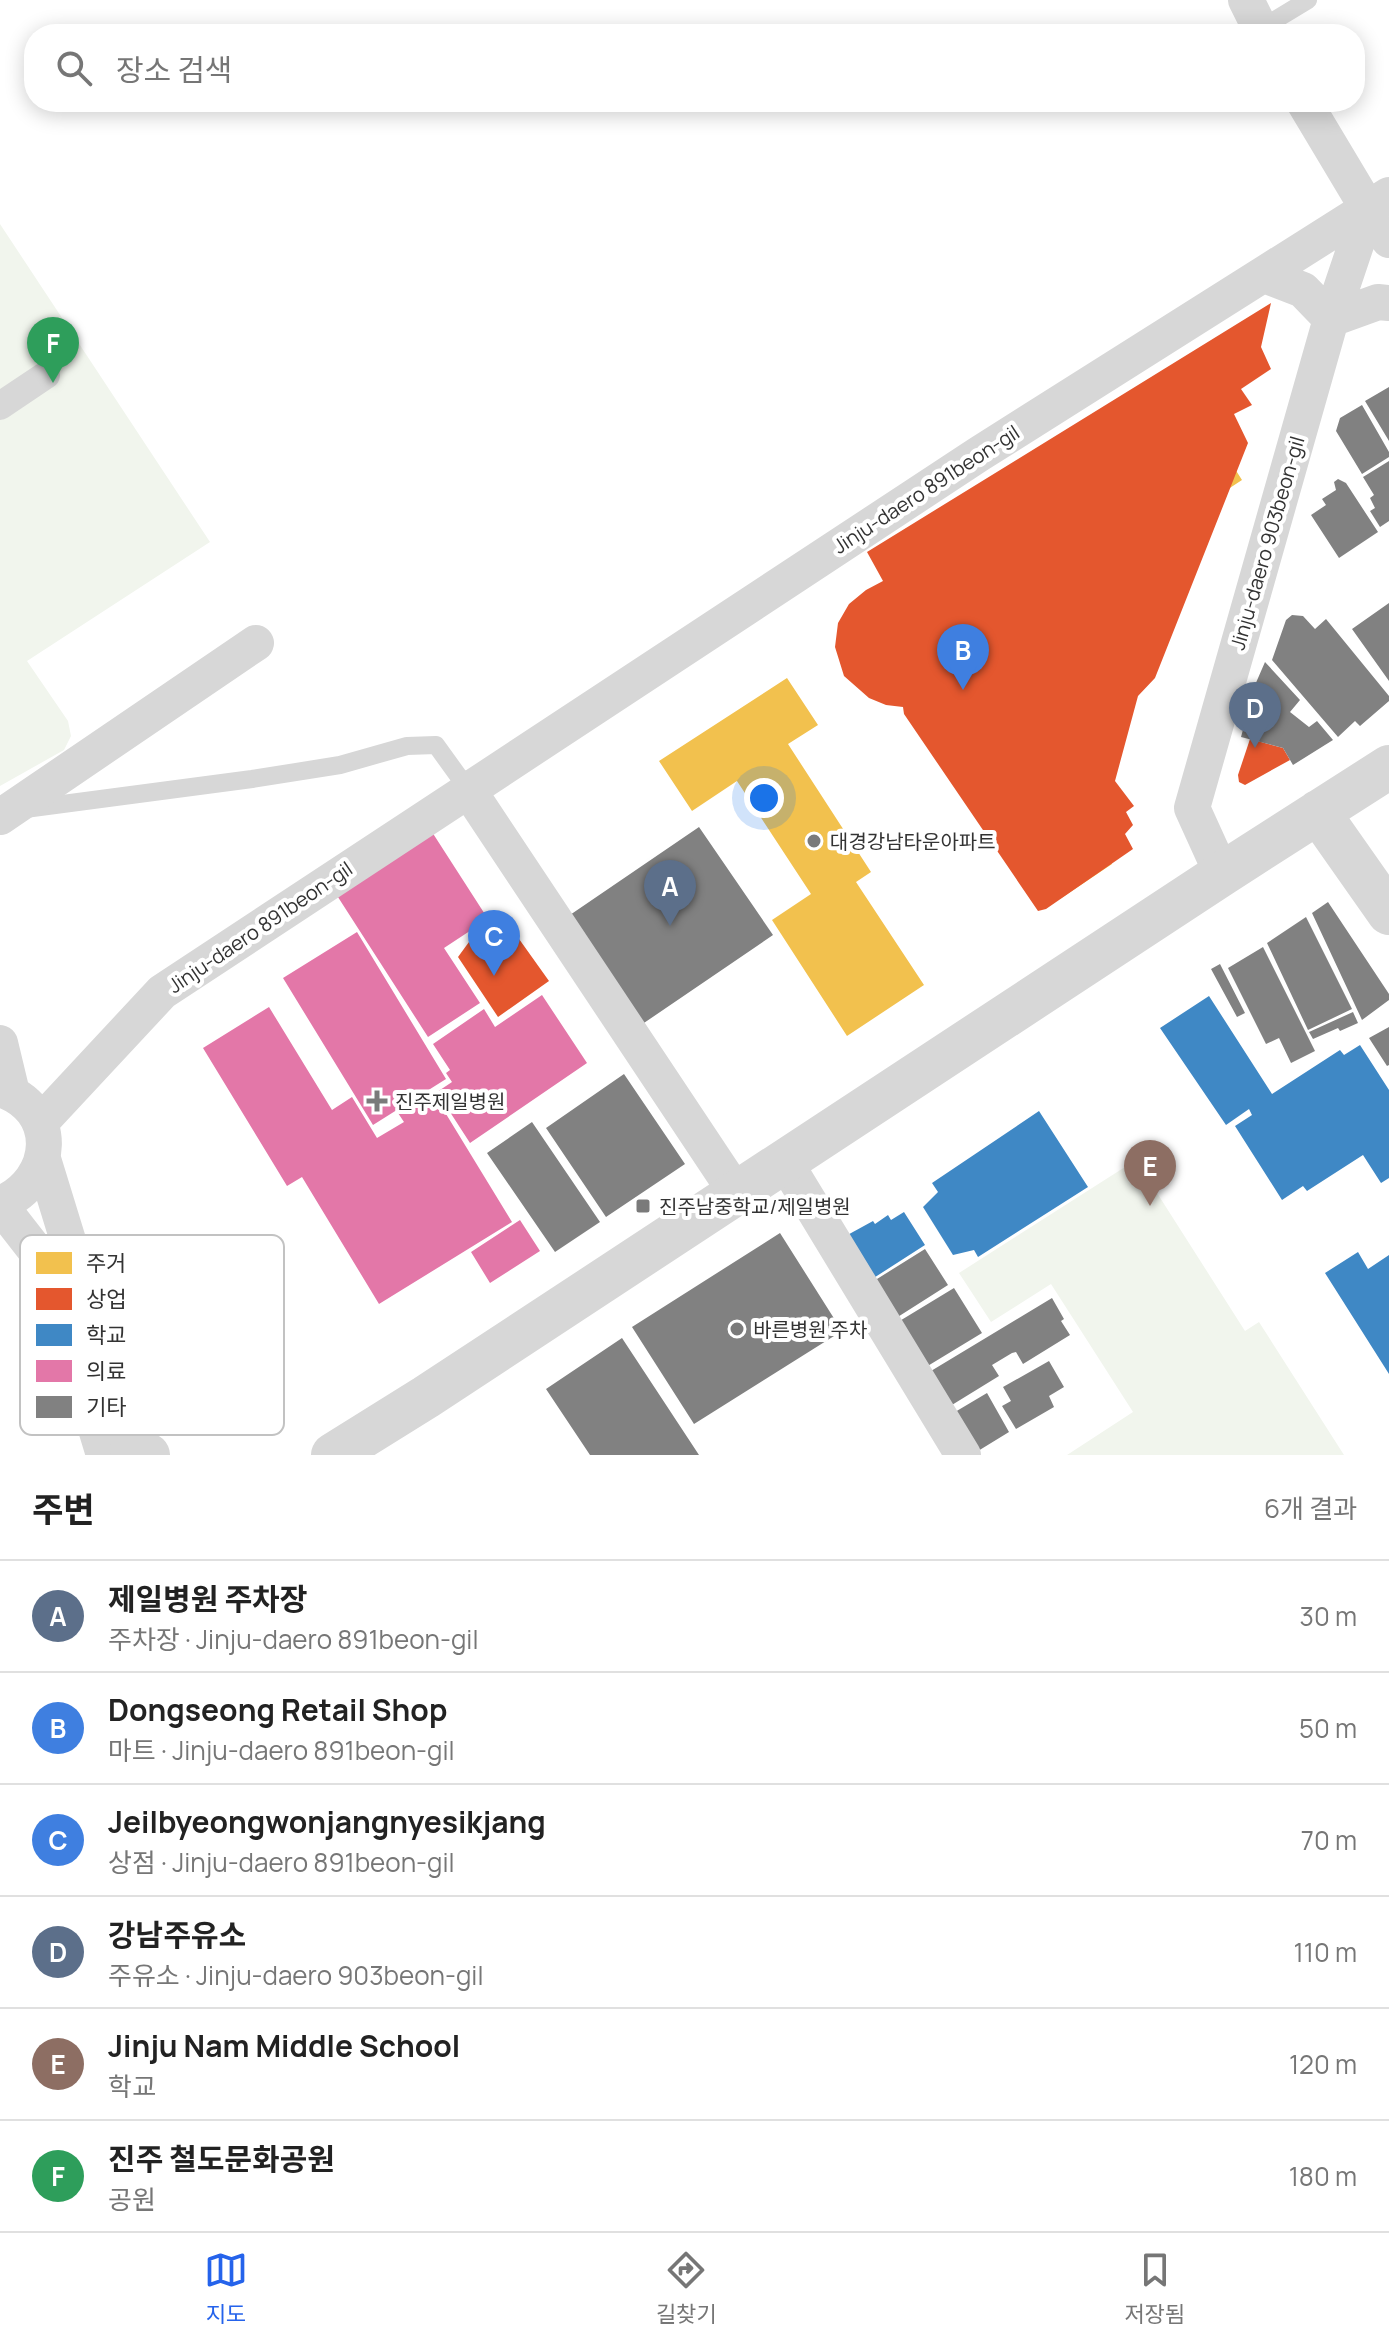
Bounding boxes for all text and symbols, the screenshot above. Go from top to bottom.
search box [24,24,1365,112]
icon: search [52,46,96,90]
text: 장소 검색 [116,49,232,90]
pin: F [27,317,79,383]
street label: Jinju-daero 891beon-gil [828,419,1024,559]
street label: Jinju-daero 903beon-gil [1224,433,1310,653]
pin: B [937,624,989,690]
pin: D [1229,682,1281,748]
your location [744,778,784,818]
place label: 대경강남타운아파트 [830,828,996,855]
marker: 대경강남타운아파트 [805,832,823,850]
street label: Jinju-daero 891beon-gil [162,855,358,999]
pin: A [644,860,696,926]
pin: C [468,910,520,976]
place label: 진주제일병원 [395,1088,505,1115]
marker: 진주제일병원 [366,1090,388,1112]
pin: E [1124,1140,1176,1206]
place label: 진주남중학교/제일병원 [659,1193,851,1220]
marker: 진주남중학교/제일병원 [634,1197,652,1215]
legend [20,1235,284,1435]
text: 주거 [86,1248,126,1278]
text: 상업 [86,1284,126,1314]
place label: 바른병원 주차 [753,1316,867,1343]
text: 학교 [86,1320,126,1350]
marker: 바른병원 주차 [728,1320,746,1338]
text: 의료 [86,1356,126,1386]
text: 기타 [86,1392,126,1422]
text: 주변 [32,1486,95,1532]
text: 6개 결과 [1264,1490,1357,1526]
text: 제일병원 주차장 [108,1578,307,1619]
text: A [49,1598,67,1634]
text: 30 m [1300,1598,1357,1634]
text: 주차장 · Jinju-daero 891beon-gil [108,1621,478,1657]
text: Dongseong Retail Shop [108,1689,447,1730]
text: B [50,1710,66,1746]
text: 50 m [1299,1710,1357,1746]
text: 마트 · Jinju-daero 891beon-gil [108,1732,455,1768]
text: Jeilbyeongwonjangnyesikjang [108,1801,546,1842]
text: C [48,1822,68,1858]
text: 70 m [1301,1822,1357,1858]
text: 상점 · Jinju-daero 891beon-gil [108,1844,455,1880]
text: 강남주유소 [108,1914,246,1955]
text: D [49,1934,67,1970]
text: 110 m [1294,1934,1357,1970]
text: 주유소 · Jinju-daero 903beon-gil [108,1957,483,1993]
text: Jinju Nam Middle School [108,2025,460,2066]
text: E [50,2046,66,2082]
text: 120 m [1289,2046,1357,2082]
text: 학교 [108,2068,156,2104]
text: 진주 철도문화공원 [108,2138,335,2179]
text: F [51,2158,65,2194]
text: 180 m [1289,2158,1357,2194]
text: 공원 [108,2181,156,2217]
tab: 지도 [204,2248,248,2329]
tab: 길찾기 [656,2248,717,2329]
tab: 저장됨 [1124,2248,1185,2329]

